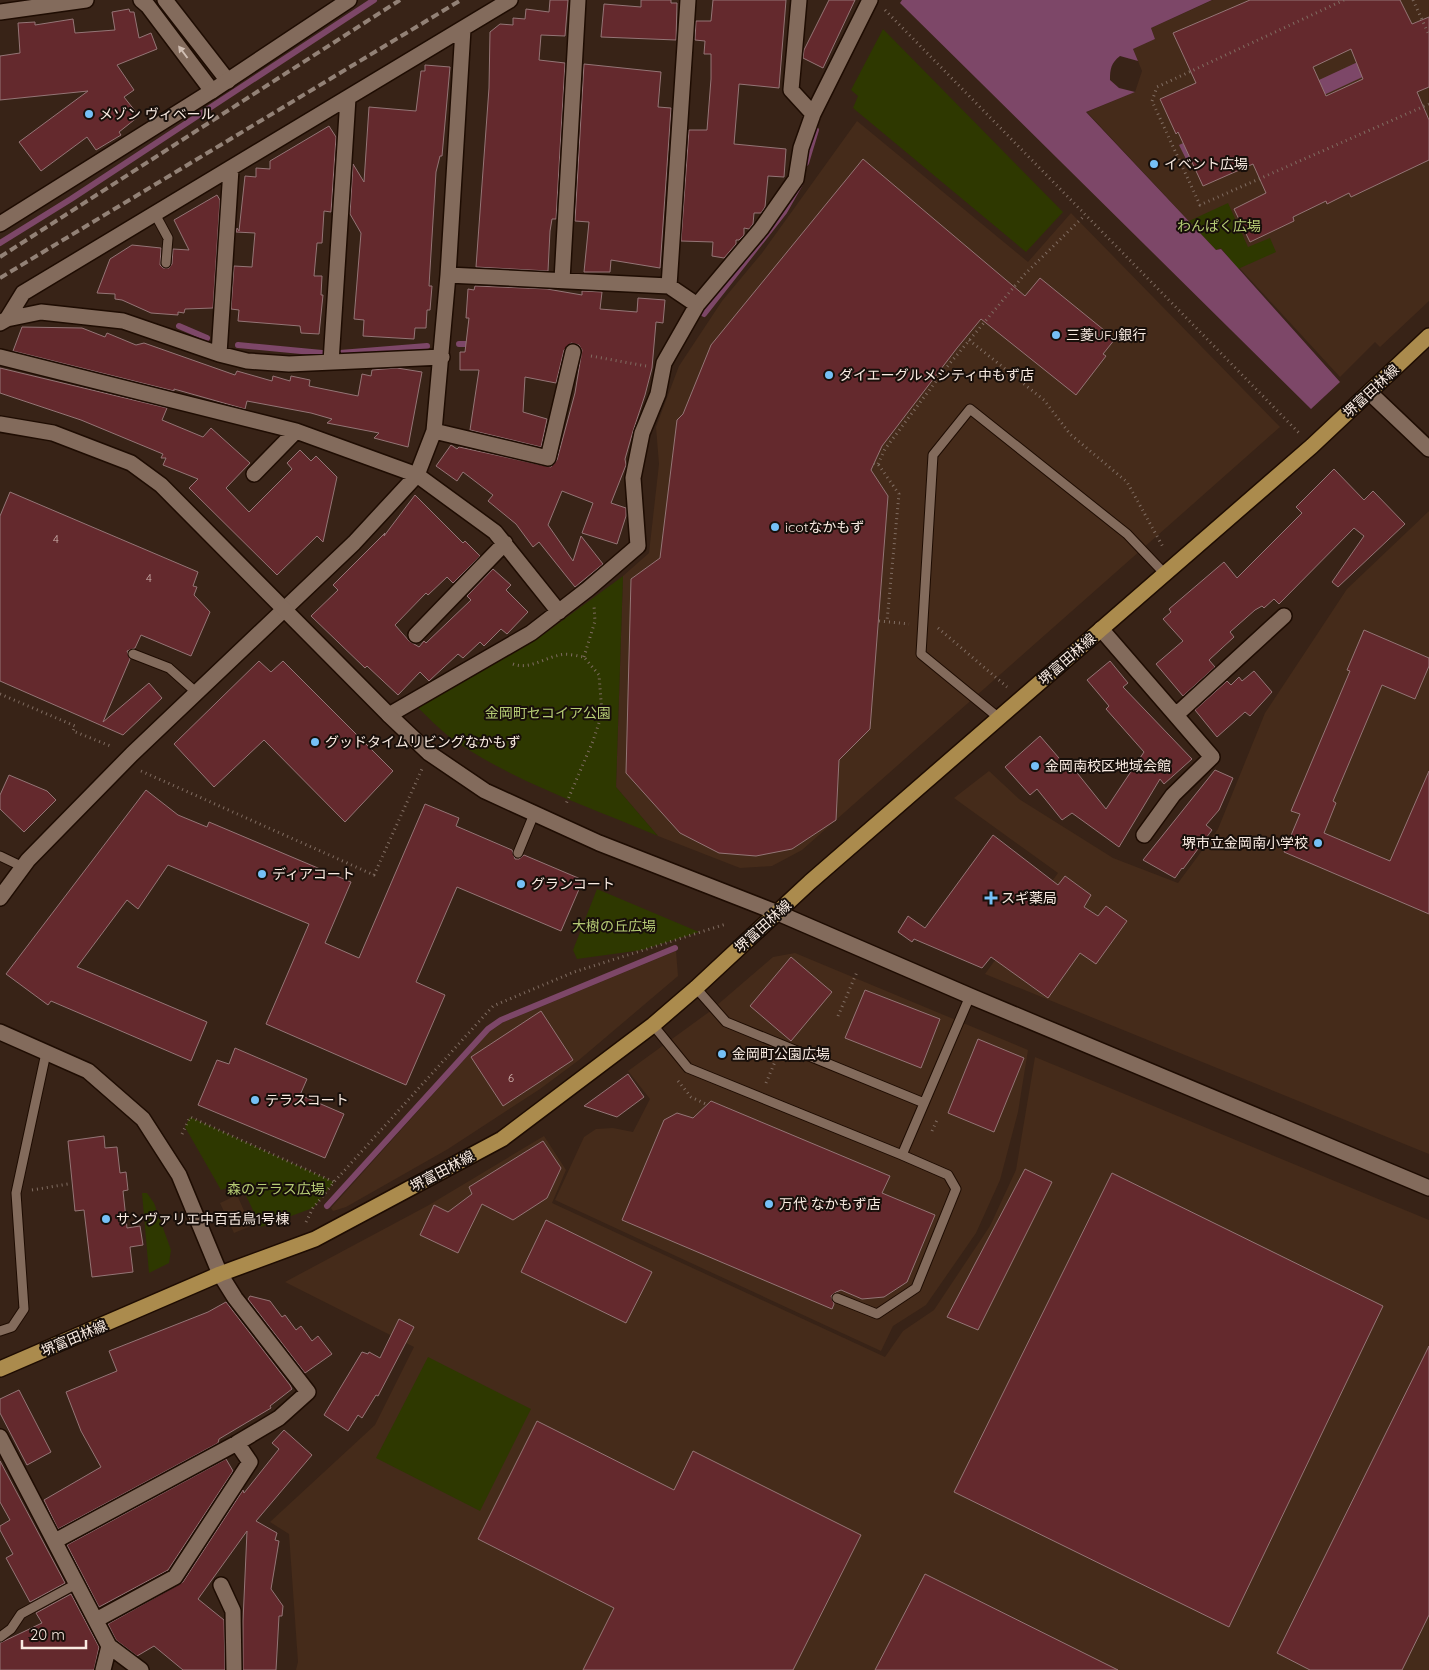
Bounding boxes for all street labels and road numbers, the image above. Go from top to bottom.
street label: 堺富田林線 [1339,361,1403,421]
street label: 堺富田林線 [1035,629,1099,689]
street label: 堺富田林線 [731,896,795,956]
street label: 堺富田林線 [407,1147,477,1195]
street label: 堺富田林線 [38,1316,110,1360]

